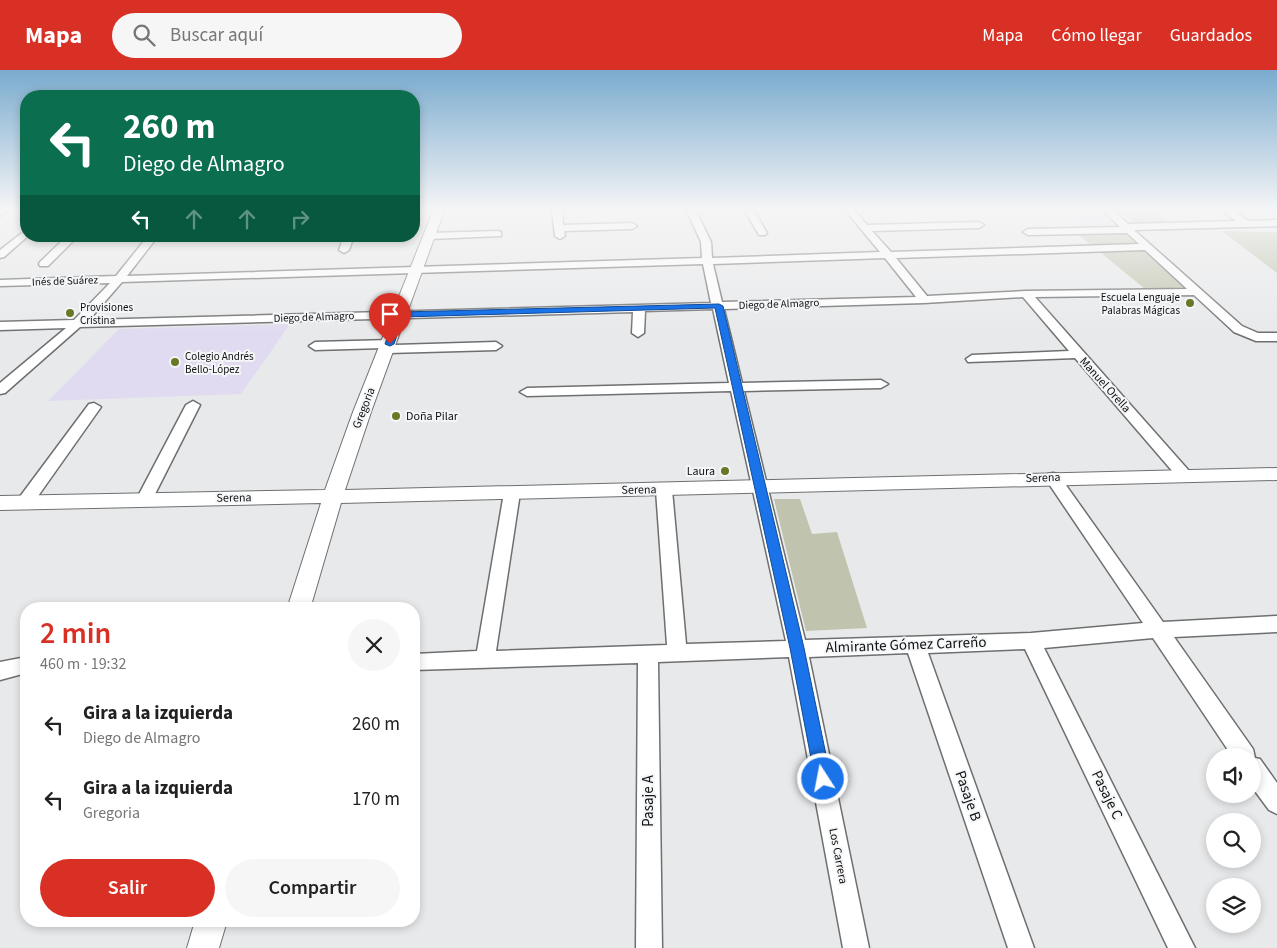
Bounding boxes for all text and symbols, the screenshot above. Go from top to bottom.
search box [112,13,462,58]
text: Mapa [25,18,82,53]
icon: search [130,21,158,49]
text: Buscar aquí [170,22,263,49]
text: Mapa [982,23,1023,48]
text: Cómo llegar [1051,23,1142,48]
text: Guardados [1170,23,1252,48]
text: 260 m [123,102,215,152]
icon: left [40,110,105,175]
text: Diego de Almagro [123,148,285,180]
icon: left [127,205,155,233]
icon: ahead [180,205,208,233]
icon: ahead [233,205,261,233]
icon: right [286,205,314,233]
street label: Inés de Suárez [32,272,99,290]
place label: Escuela Lenguaje Palabras Mágicas [1101,290,1181,318]
pin [369,293,411,344]
street label: Diego de Almagro [738,295,820,313]
marker: Escuela Lenguaje Palabras Mágicas [1184,297,1196,309]
place label: Provisiones Cristina [80,300,133,328]
icon: arrive [376,300,404,328]
marker: Provisiones Cristina [64,307,76,319]
street label: Diego de Almagro [273,308,355,326]
place label: Colegio Andrés Bello-López [185,349,254,377]
street label: Manuel Orella [1075,354,1135,416]
marker: Colegio Andrés Bello-López [169,356,181,368]
street label: Gregoria [348,385,380,431]
place label: Doña Pilar [406,408,459,425]
marker: Doña Pilar [390,410,402,422]
place label: Laura [687,463,715,480]
marker: Laura [719,465,731,477]
street label: Serena [1025,469,1061,487]
street label: Serena [621,481,657,499]
street label: Serena [216,489,252,507]
text: 2 min [40,612,111,655]
button: close [348,619,400,671]
street label: Almirante Gómez Carreño [825,632,987,658]
text: 460 m · 19:32 [40,653,127,675]
text: Gira a la izquierda [83,700,233,727]
icon: left [40,711,68,739]
text: 260 m [352,711,400,738]
text: Diego de Almagro [83,727,201,749]
map controls [1206,748,1261,933]
button: sound [1206,748,1261,803]
position arrow [796,752,848,804]
street label: Pasaje C [1086,767,1128,823]
street label: Pasaje B [950,768,986,824]
street label: Pasaje A [638,774,659,827]
text: Gira a la izquierda [83,775,233,802]
icon: left [40,786,68,814]
text: 170 m [352,786,400,813]
text: Gregoria [83,802,140,824]
button: search [1206,813,1261,868]
street label: Los Carrera [824,827,852,885]
button: Salir [40,859,215,917]
button: Compartir [225,859,400,917]
button: layers [1206,878,1261,933]

